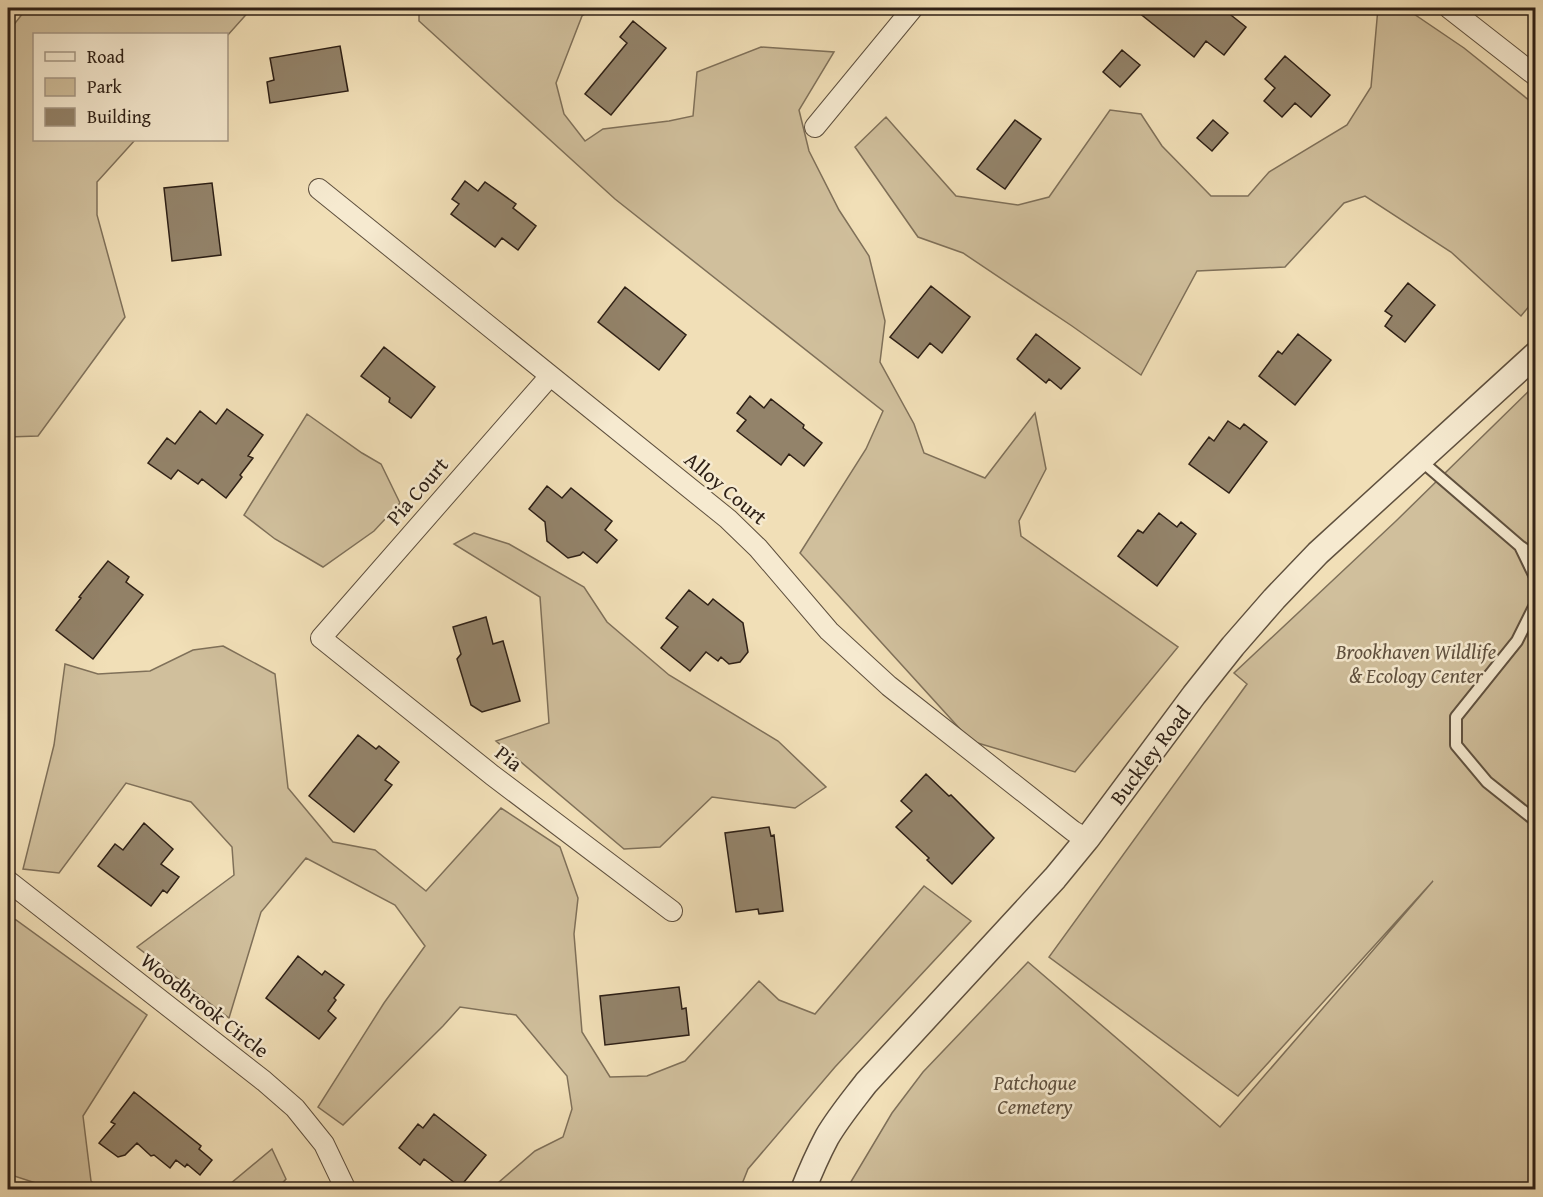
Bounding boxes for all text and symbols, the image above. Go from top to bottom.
legend [33,33,228,141]
text: Road [87,43,125,70]
text: Park [87,73,123,100]
text: Building [87,103,151,130]
street label: Alloy Court [678,444,775,532]
street label: Pia Court [379,450,456,532]
park label: Brookhaven Wildlife & Ecology Center [1335,636,1496,691]
street label: Buckley Road [1102,698,1198,811]
street label: Pia [489,737,529,779]
street label: Woodbrook Circle [134,945,276,1065]
park label: Patchogue Cemetery [992,1067,1077,1122]

